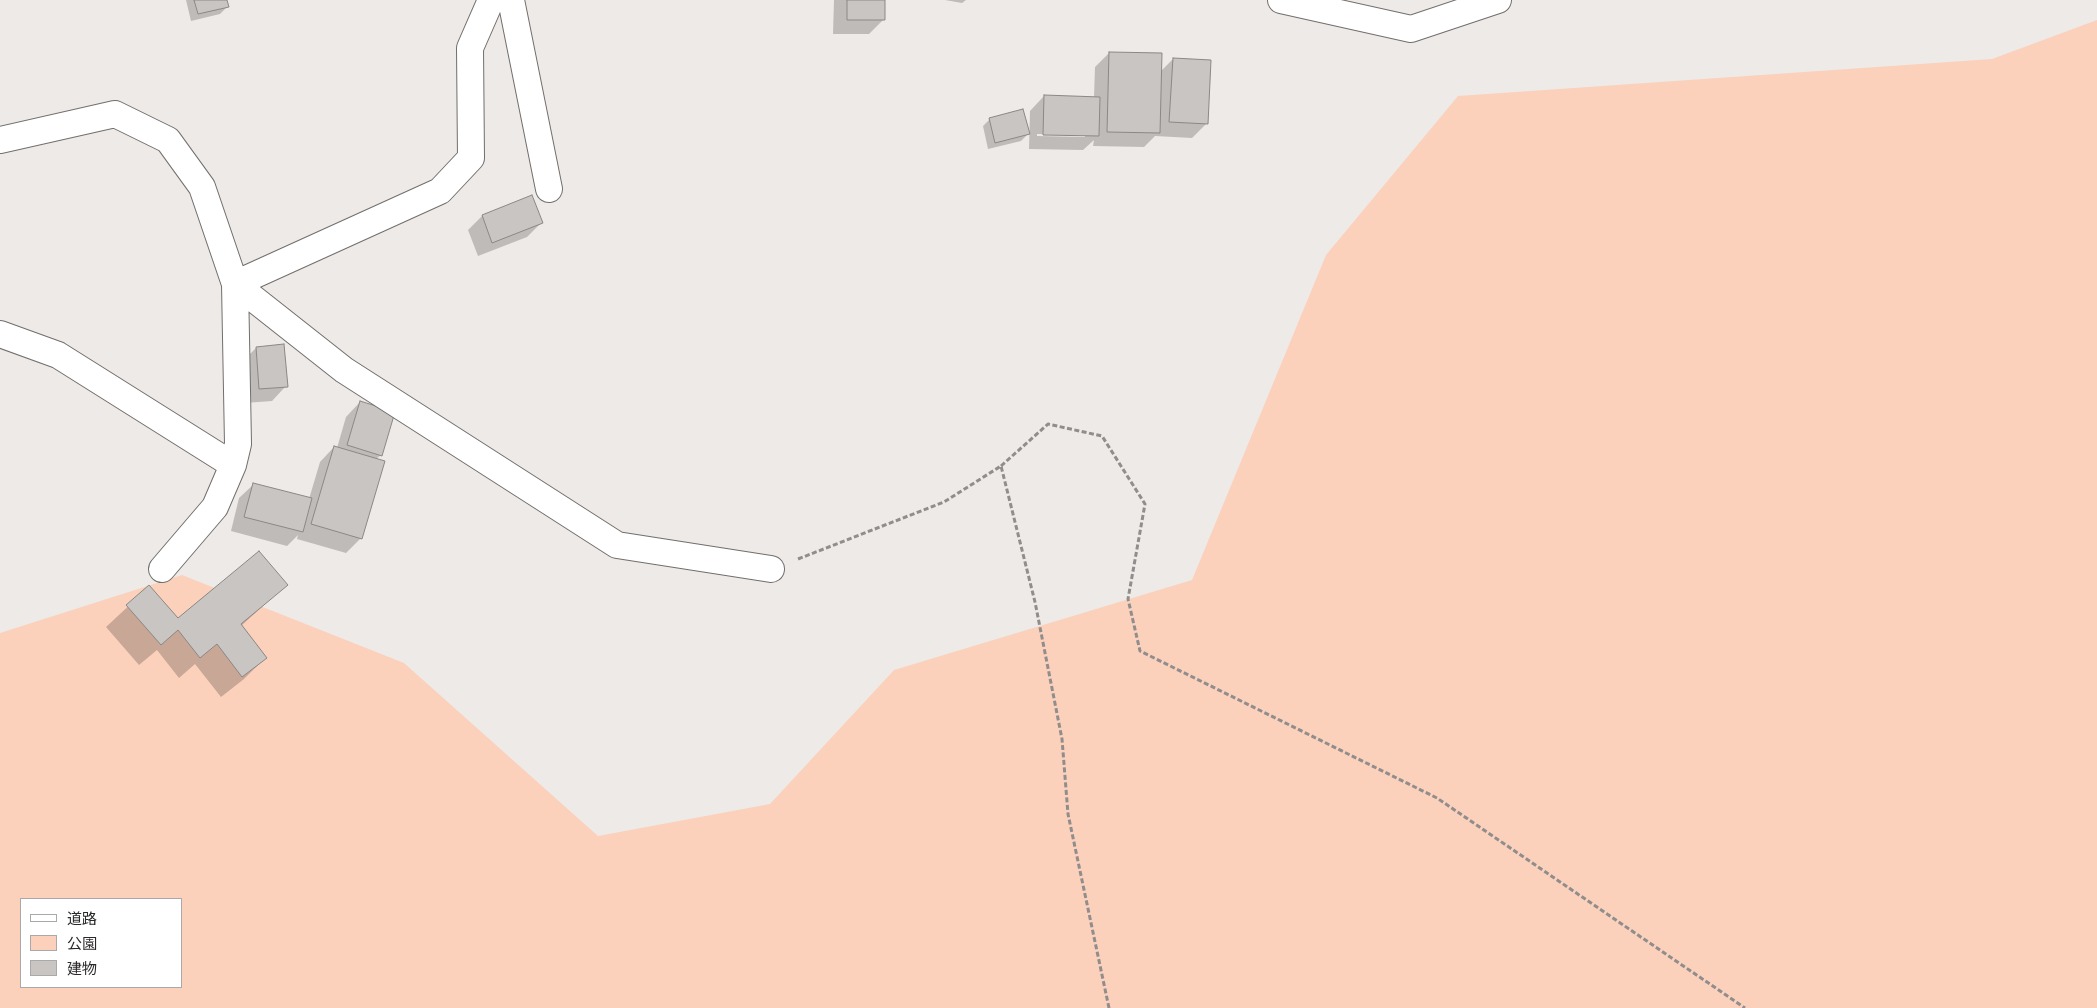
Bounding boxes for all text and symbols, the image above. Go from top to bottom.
legend [20,898,182,988]
text: 道路 [67,910,97,927]
text: 公園 [67,935,97,952]
text: 建物 [67,960,97,977]

